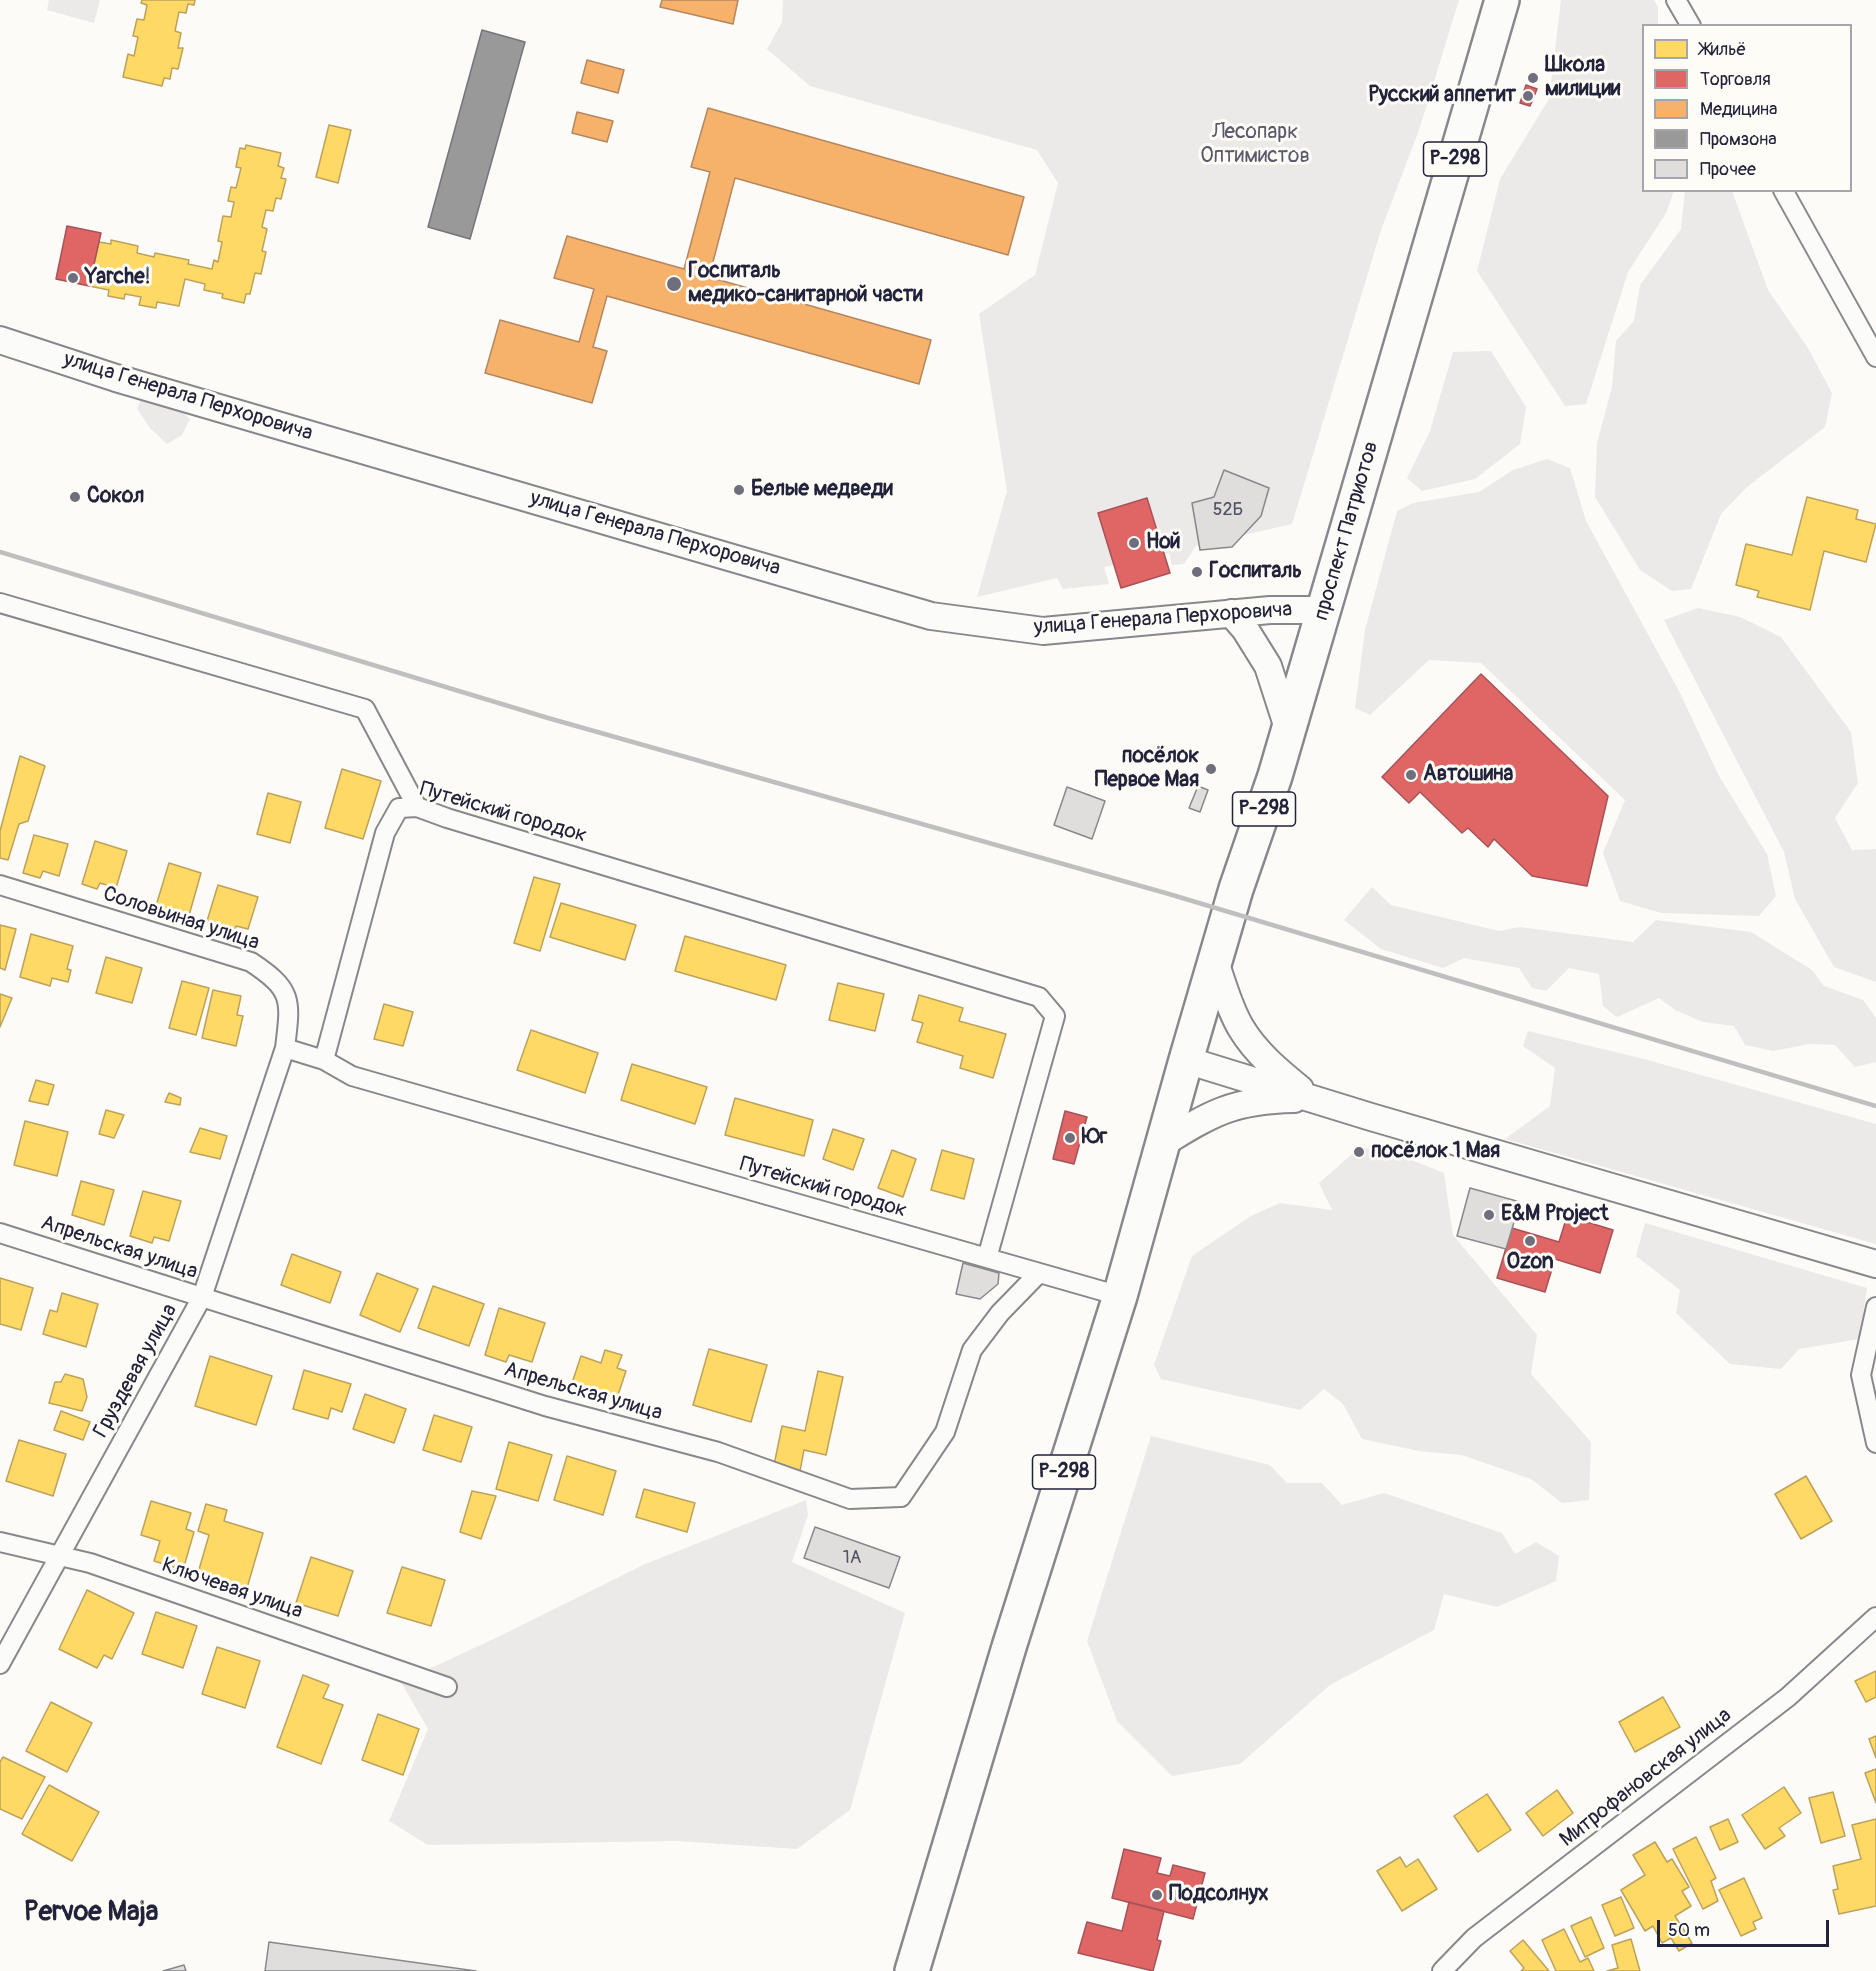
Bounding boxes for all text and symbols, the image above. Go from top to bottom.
legend [1642,24,1852,192]
text: Жильё [1700,38,1746,61]
place label: Школа милиции [1545,53,1620,103]
text: Торговля [1700,68,1771,91]
marker: Школа милиции [1526,71,1540,85]
place label: Русский аппетит [1369,83,1516,109]
marker: Русский аппетит [1521,89,1535,103]
text: Медицина [1700,98,1777,121]
park label: Лесопарк Оптимистов [1200,120,1310,170]
text: Промзона [1700,128,1777,151]
road number: Р-298 [1424,142,1486,176]
text: Прочее [1700,158,1756,181]
place label: Госпиталь медико-санитарной части [688,259,923,309]
place label: Yarche! [85,265,151,291]
marker: Yarche! [66,271,80,285]
marker: Госпиталь медико-санитарной части [665,275,683,293]
street label: улица Генерала Перхоровича [60,347,316,447]
street label: проспект Патриотов [1309,439,1385,623]
place label: Белые медведи [751,477,893,503]
marker: Белые медведи [732,483,746,497]
place label: Сокол [87,484,144,510]
street label: улица Генерала Перхоровича [527,486,783,582]
marker: Сокол [68,490,82,504]
house number: 52Б [1213,499,1243,521]
place label: Ной [1146,530,1181,556]
marker: Ной [1127,536,1141,550]
place label: Госпиталь [1209,559,1302,585]
marker: Госпиталь [1190,565,1204,579]
street label: улица Генерала Перхоровича [1033,597,1293,641]
place label: посёлок Первое Мая [1095,744,1199,794]
marker: посёлок Первое Мая [1204,762,1218,776]
place label: Автошина [1423,762,1513,788]
marker: Автошина [1404,768,1418,782]
street label: Путейский городок [417,777,589,849]
road number: Р-298 [1232,792,1296,826]
street label: Соловьиная улица [100,882,262,956]
place label: Юг [1082,1125,1107,1151]
marker: Юг [1063,1131,1077,1145]
place label: посёлок 1 Мая [1371,1139,1500,1165]
marker: посёлок 1 Мая [1352,1145,1366,1159]
street label: Путейский городок [737,1152,909,1224]
place label: E&M Project [1501,1202,1609,1228]
marker: E&M Project [1482,1208,1496,1222]
street label: Апрельская улица [37,1211,201,1285]
marker: Ozon [1523,1234,1537,1248]
place label: Ozon [1506,1250,1554,1276]
street label: Груздевая улица [89,1300,183,1442]
street label: Апрельская улица [501,1357,665,1427]
road number: Р-298 [1032,1455,1096,1489]
house number: 1А [843,1547,861,1569]
street label: Ключевая улица [158,1553,306,1625]
street label: Митрофановская улица [1555,1703,1737,1853]
place label: Подсолнух [1169,1882,1268,1908]
marker: Подсолнух [1150,1888,1164,1902]
district label: Pervoe Maja [24,1897,158,1929]
scale bar [1660,1908,1832,1946]
text: 50 m [1668,1919,1710,1942]

